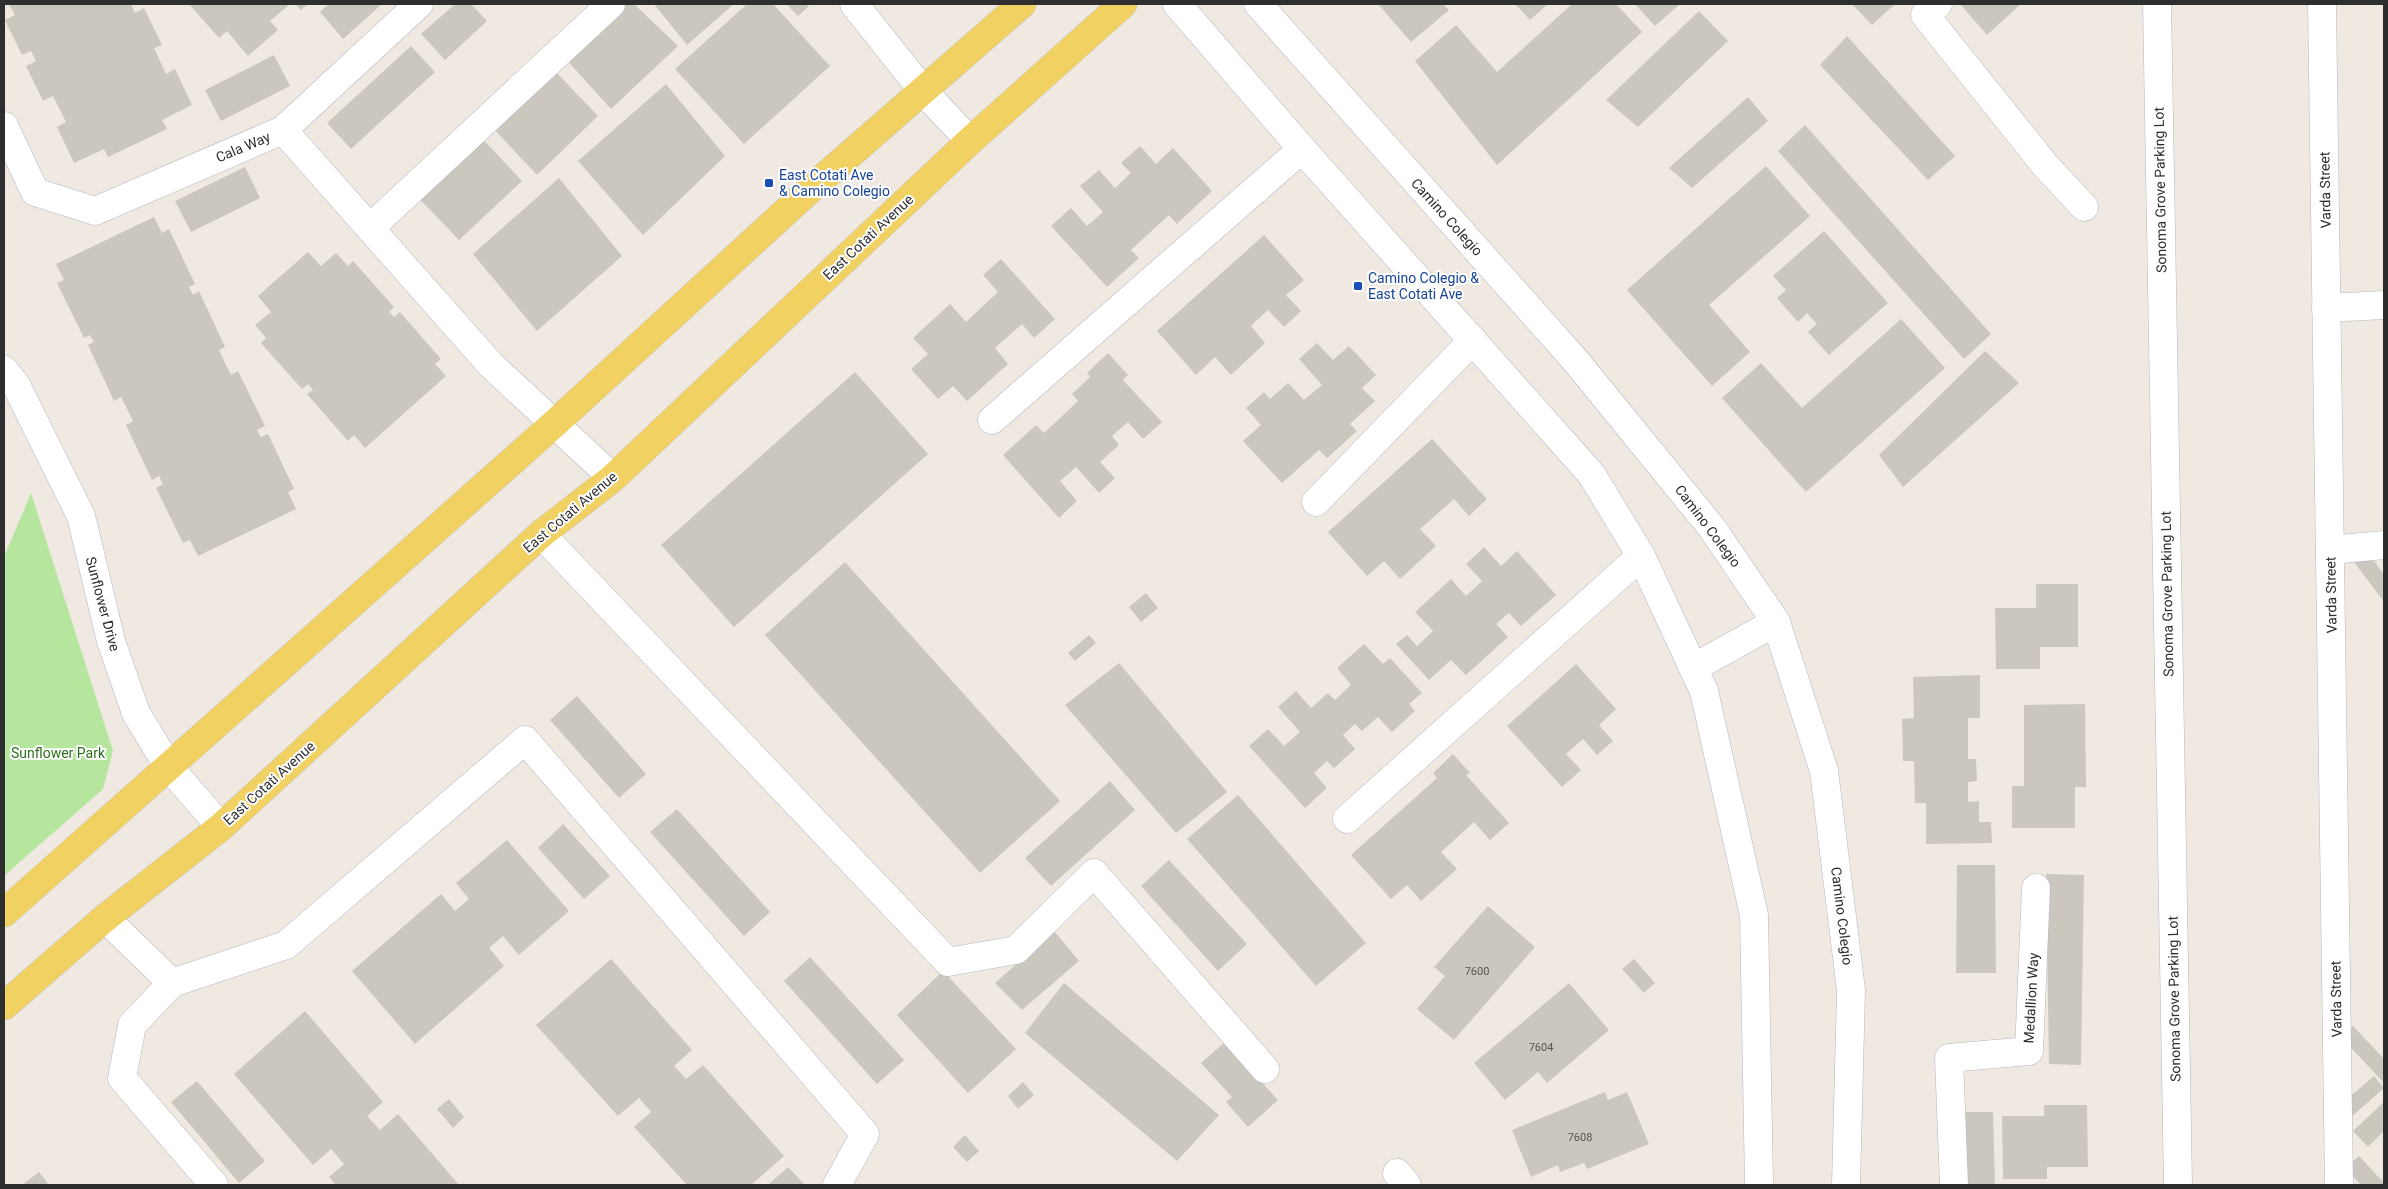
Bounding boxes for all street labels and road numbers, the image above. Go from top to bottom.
street label: Sonoma Grove Parking Lot [2151,107,2169,273]
street label: Cala Way [213,128,273,166]
street label: Varda Street [2316,151,2334,229]
street label: Camino Colegio [1408,175,1486,259]
street label: East Cotati Avenue [820,191,916,283]
street label: East Cotati Avenue [520,468,620,556]
street label: Camino Colegio [1672,482,1744,570]
street label: Sonoma Grove Parking Lot [2158,511,2176,677]
street label: Sunflower Drive [83,555,123,653]
street label: Varda Street [2322,556,2340,634]
street label: East Cotati Avenue [220,738,318,828]
street label: Camino Colegio [1828,866,1856,966]
street label: Sonoma Grove Parking Lot [2165,916,2183,1082]
street label: Medallion Way [2021,952,2041,1044]
street label: Varda Street [2327,960,2345,1038]

